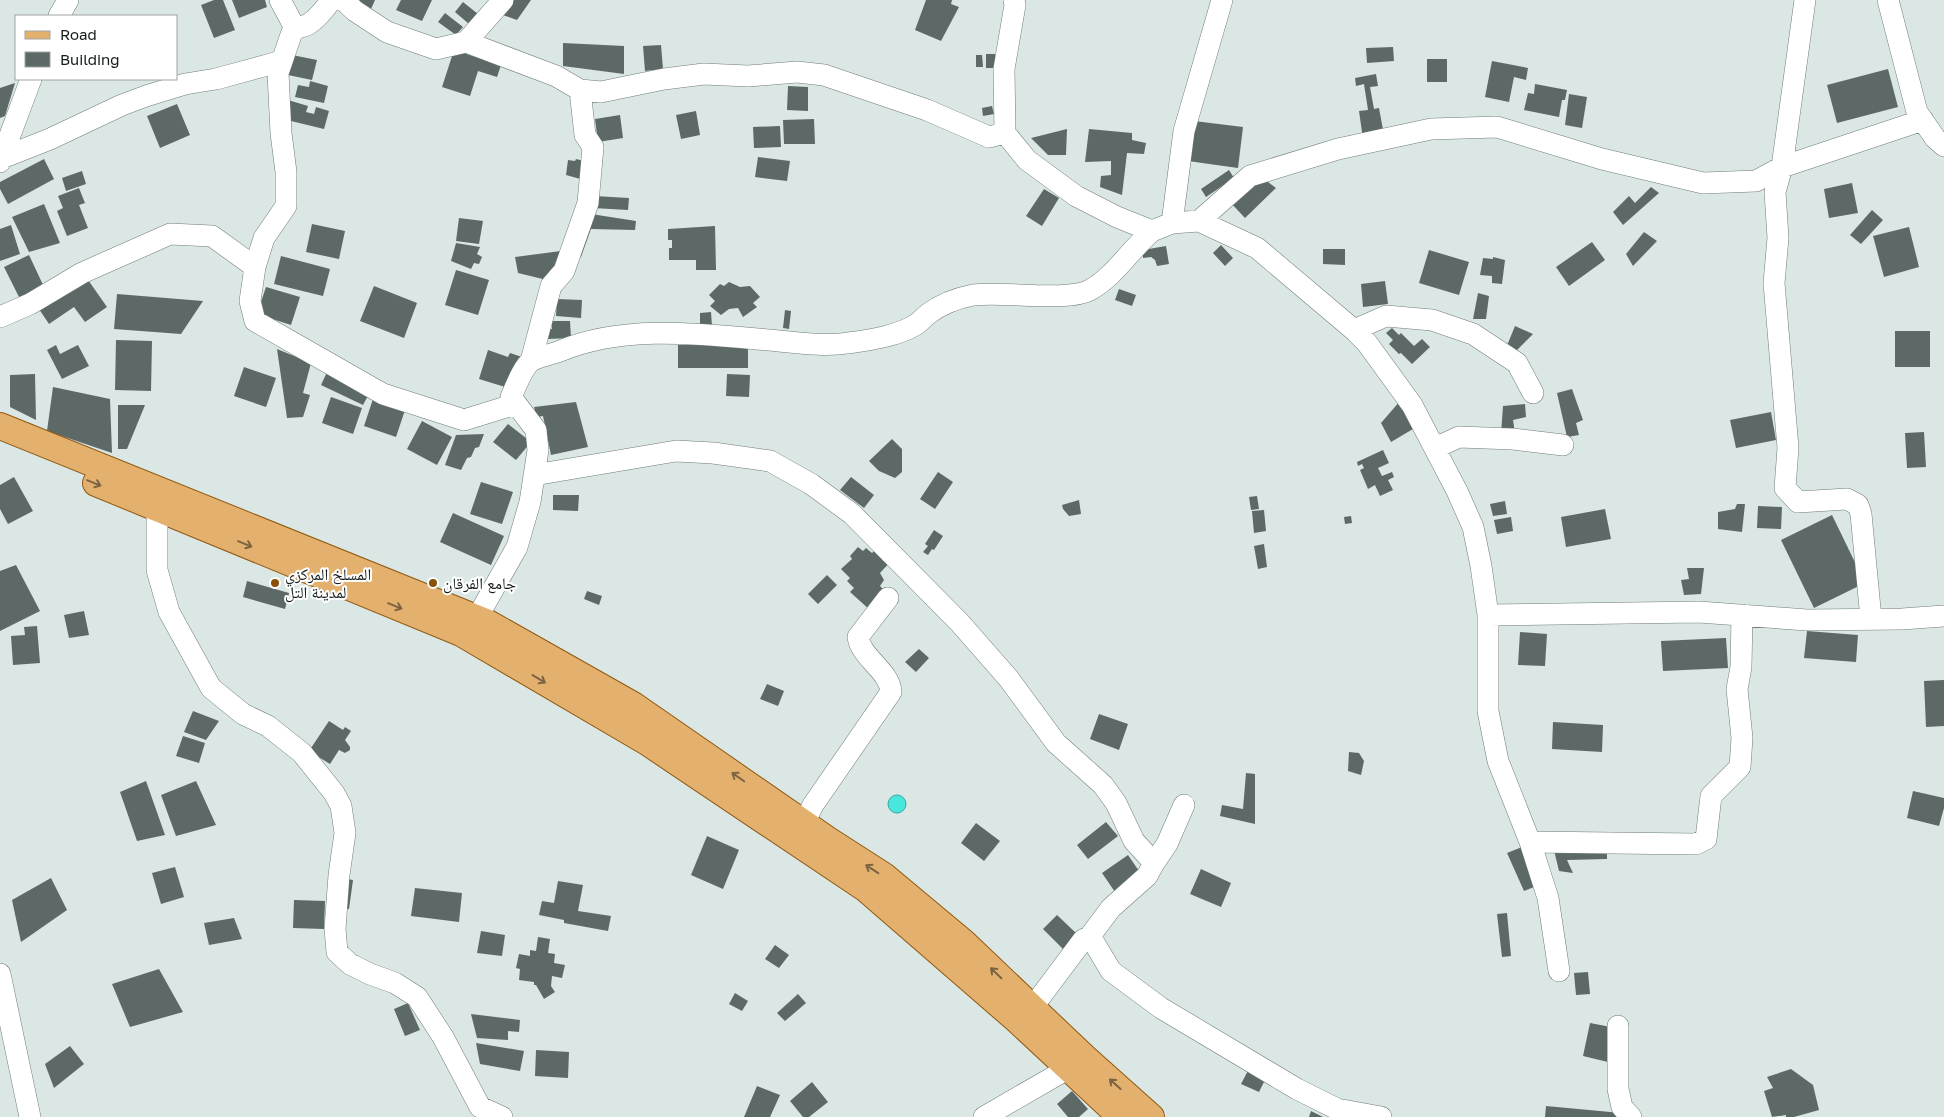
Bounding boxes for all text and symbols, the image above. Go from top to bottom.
legend [15,15,178,80]
text: Road [60,25,97,43]
text: Building [60,50,120,68]
one-way arrow [86,478,101,488]
one-way arrow [236,540,252,549]
place label: المسلخ المركزي لمدينة التل [285,564,371,603]
place label: جامع الفرقان [443,573,516,594]
marker: المسلخ المركزي لمدينة التل [269,577,281,589]
marker: جامع الفرقان [427,577,439,589]
one-way arrow [387,601,402,611]
one-way arrow [532,674,546,684]
one-way arrow [731,772,745,782]
one-way arrow [865,863,879,874]
one-way arrow [990,967,1002,979]
one-way arrow [1108,1079,1121,1090]

